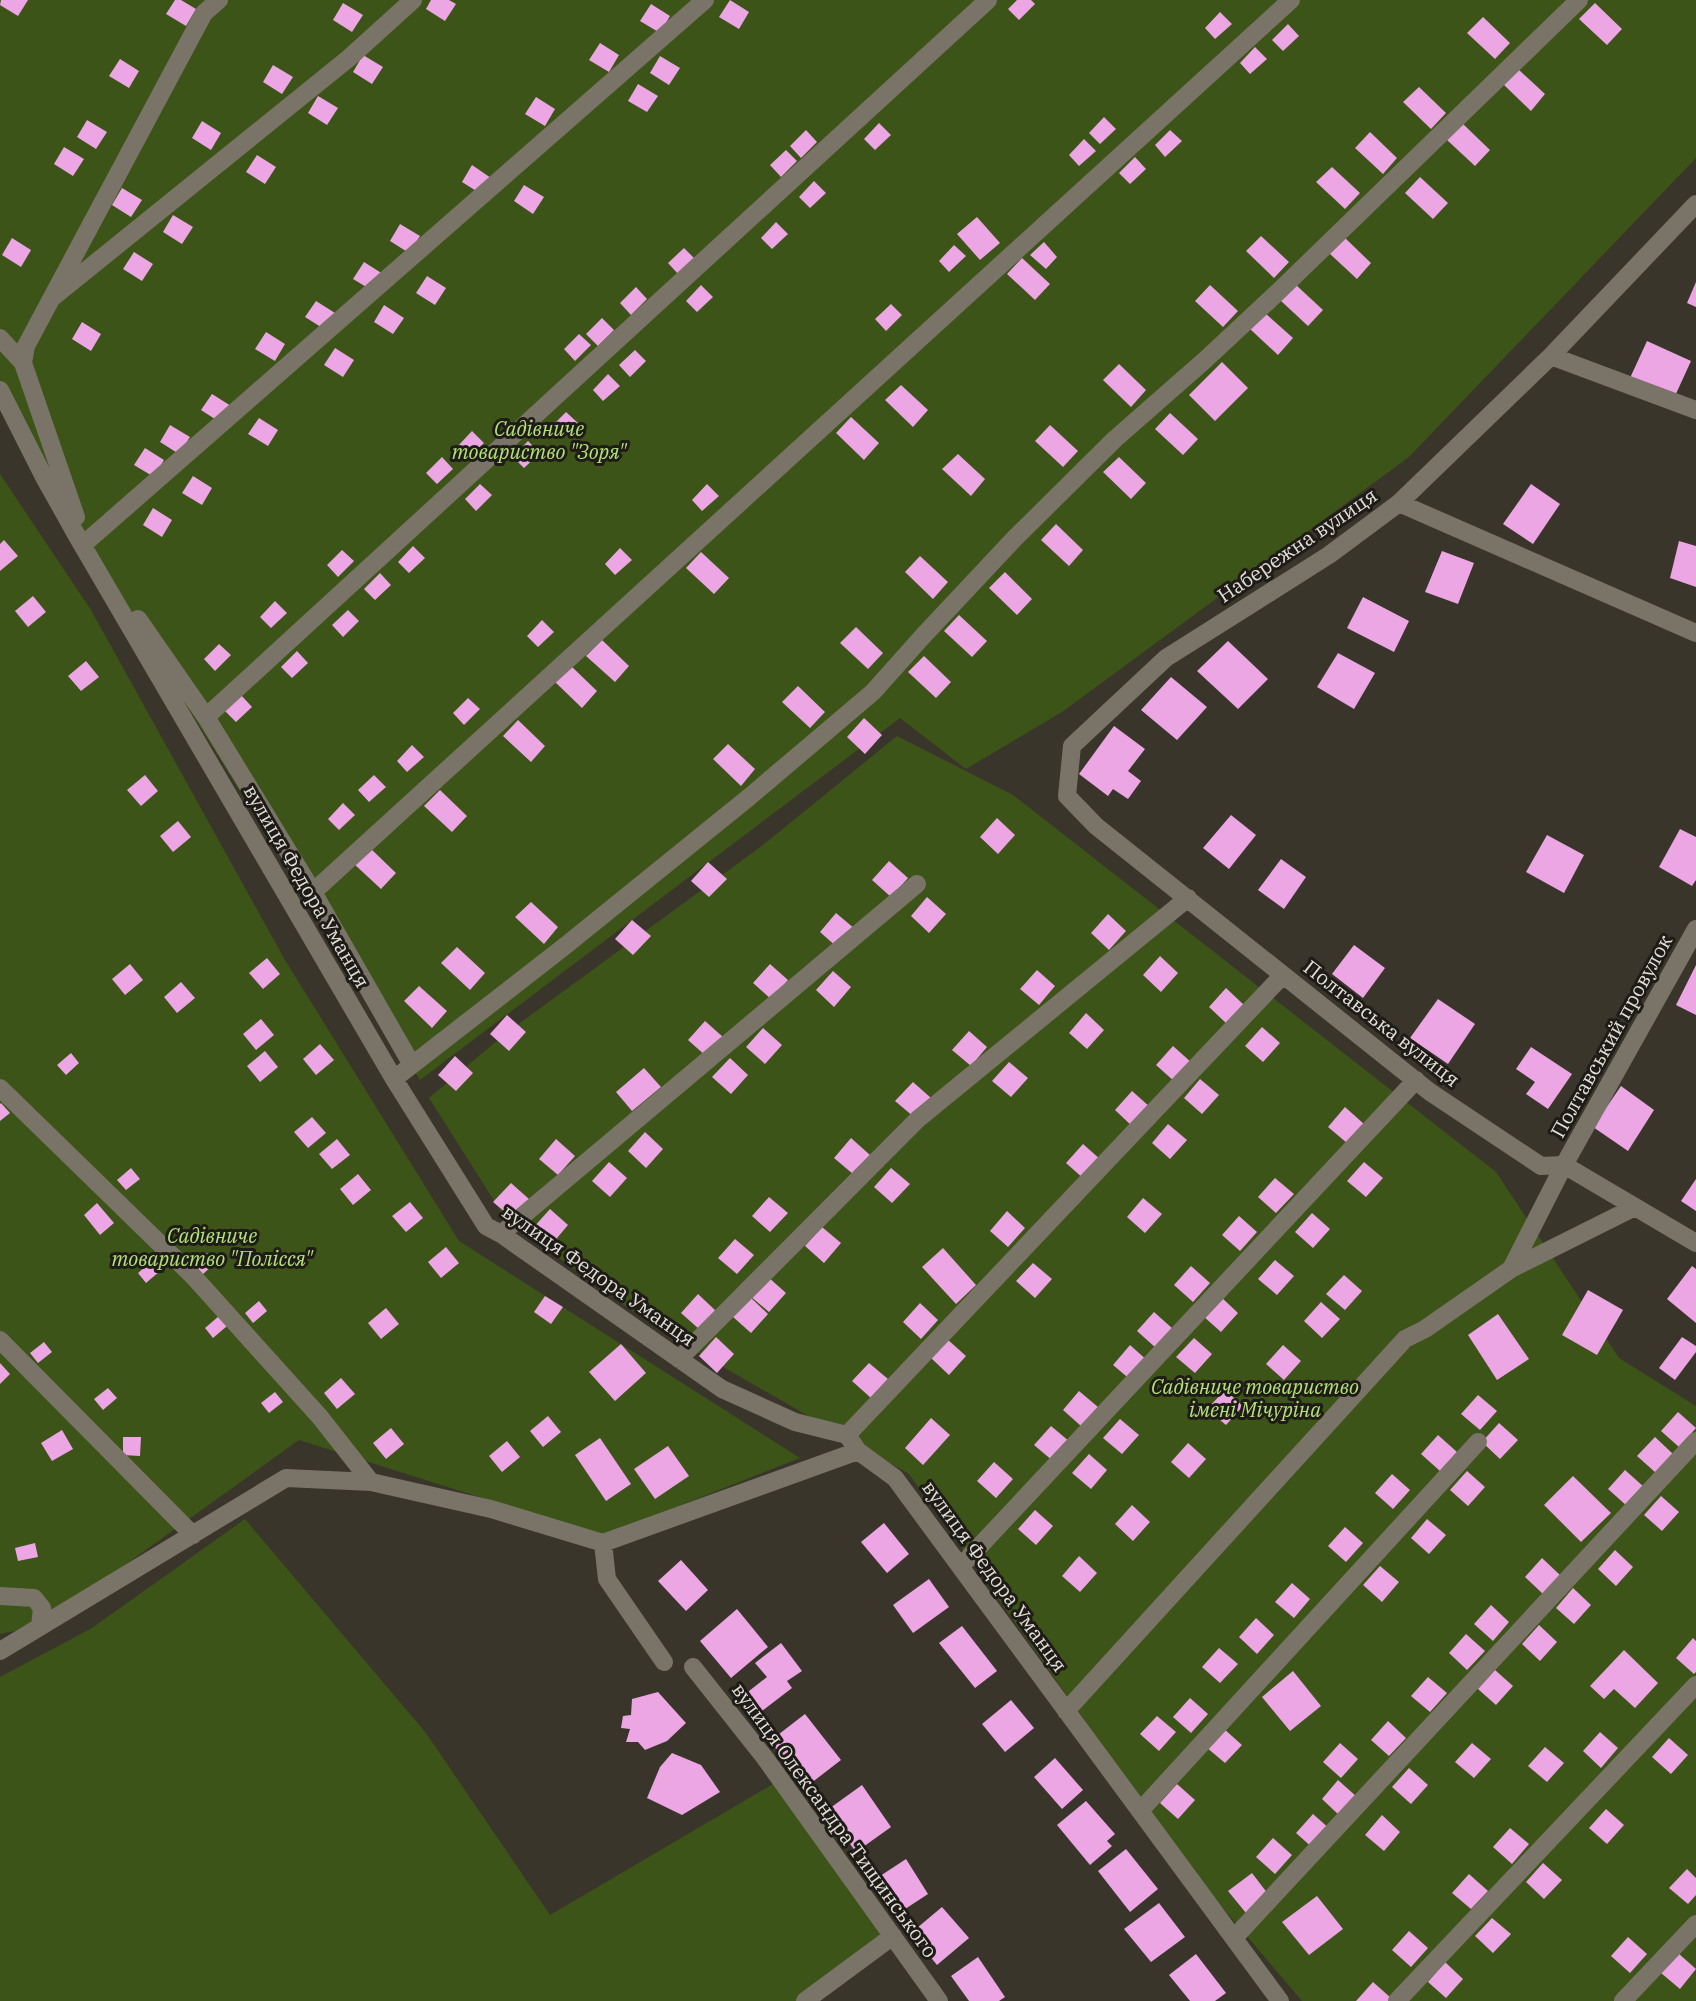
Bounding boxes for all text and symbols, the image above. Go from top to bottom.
park label: Садівниче товариство "Зоря" [452,415,628,465]
street label: Набережна вулиця [1212,481,1382,609]
street label: вулиця Федора Уманця [238,780,376,992]
street label: Полтавський провулок [1544,929,1678,1142]
street label: Полтавська вулиця [1298,954,1466,1092]
street label: вулиця Федора Уманця [497,1198,701,1352]
park label: Садівниче товариство "Полісся" [111,1222,314,1272]
park label: Садівниче товариство імені Мічуріна [1151,1373,1359,1423]
street label: вулиця Федора Уманця [916,1475,1074,1677]
street label: вулиця Олександра Тищинського [726,1677,944,1963]

